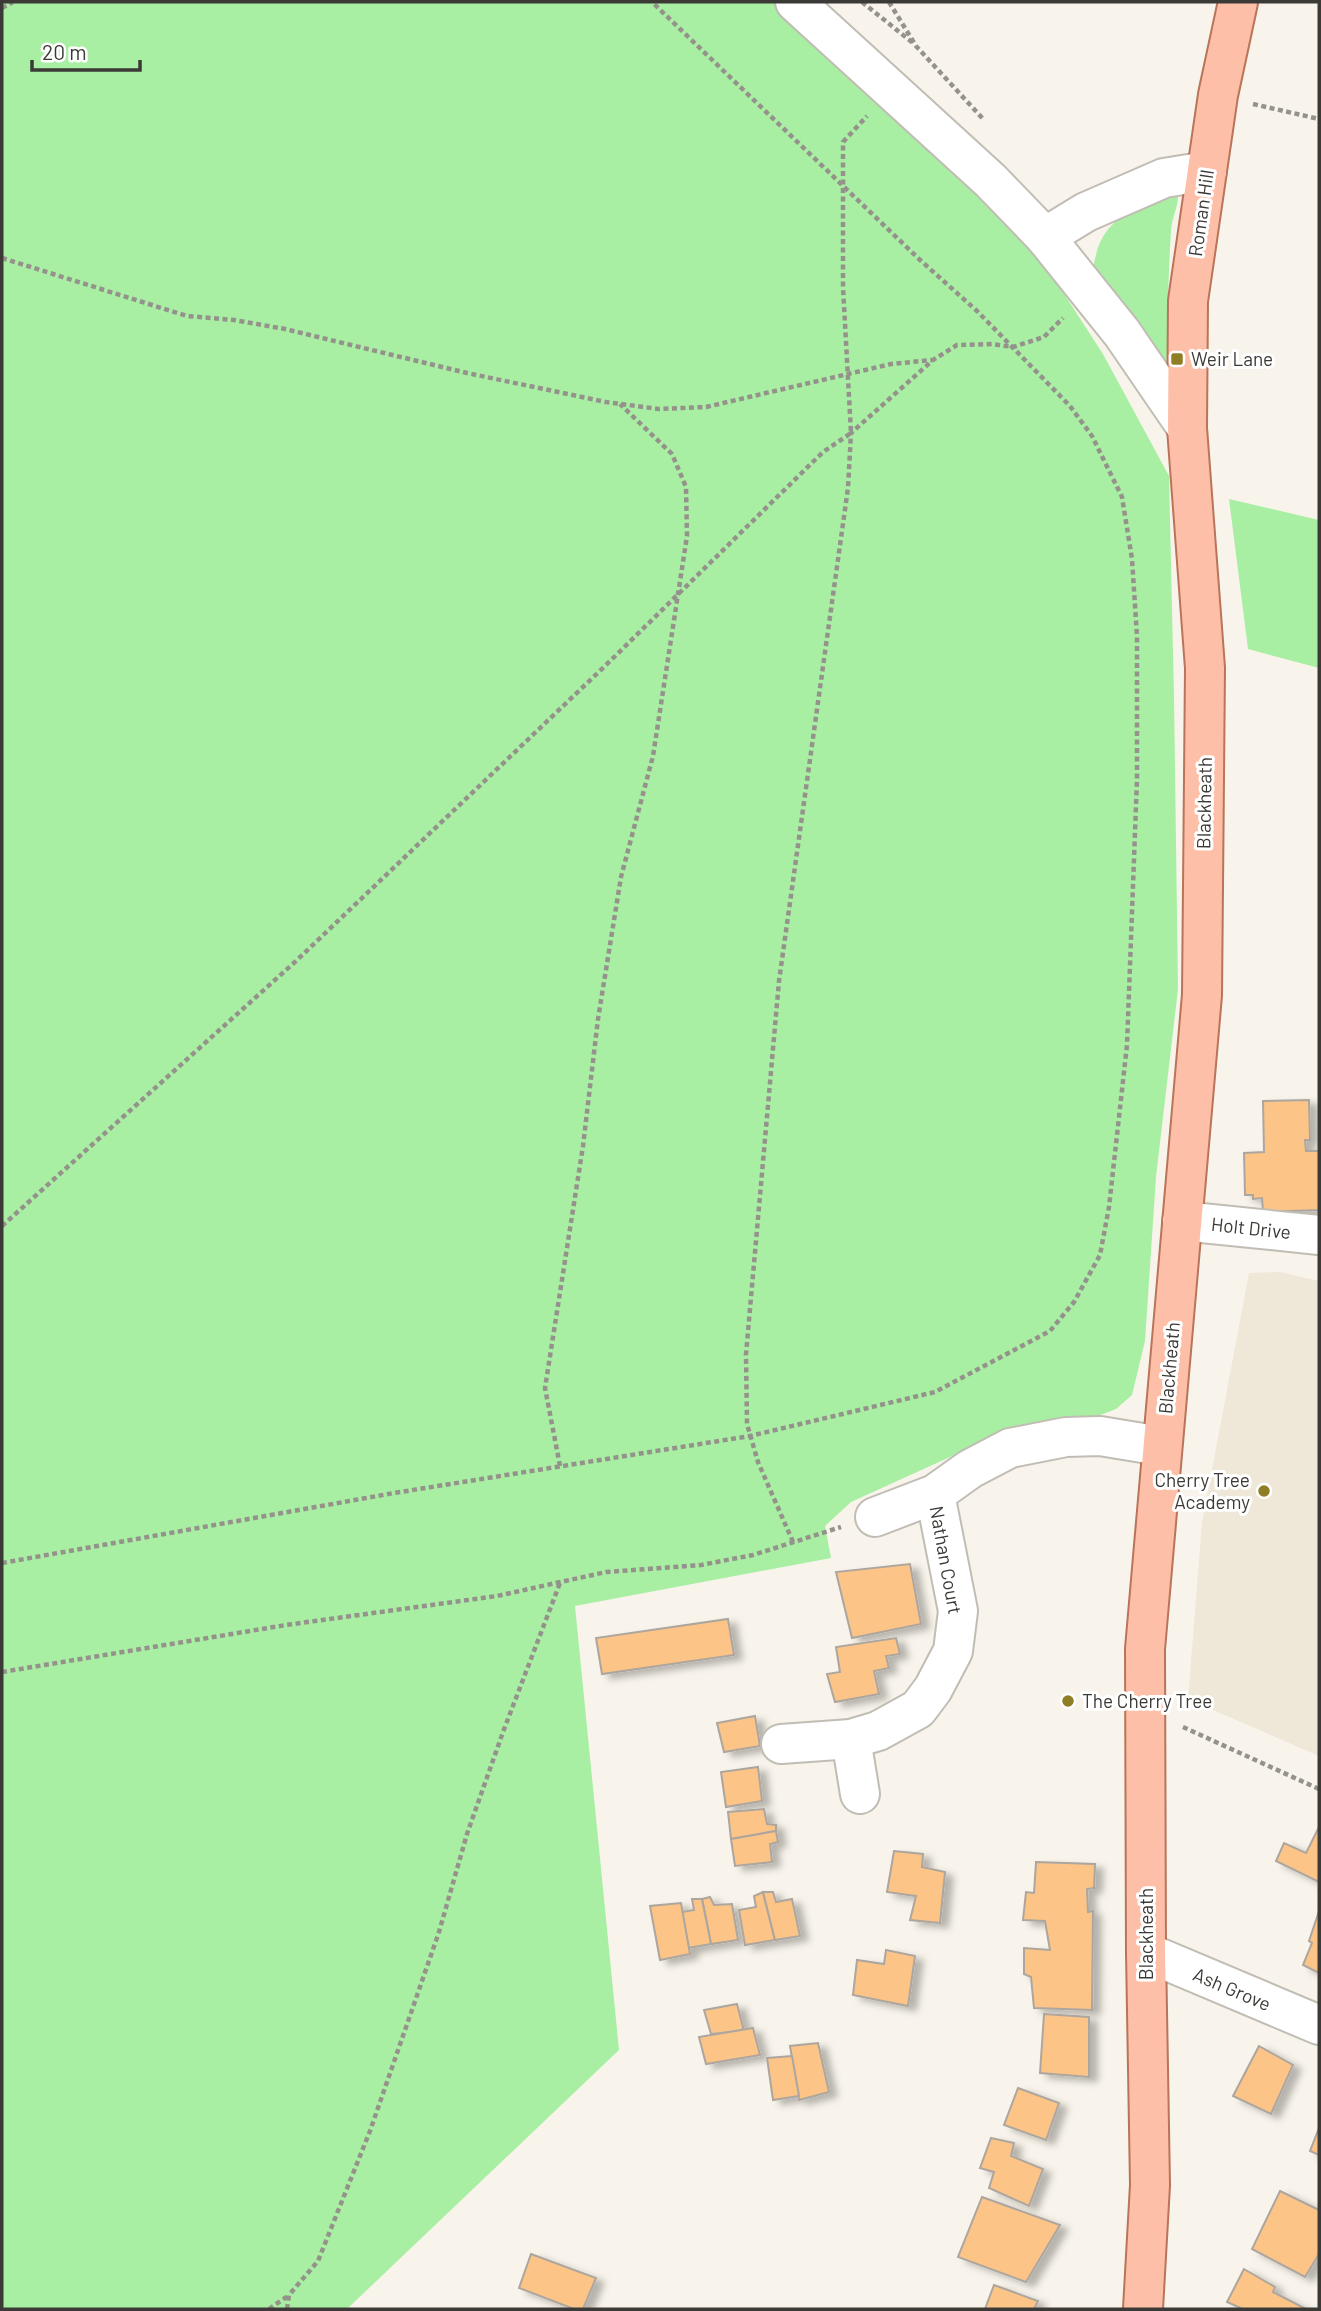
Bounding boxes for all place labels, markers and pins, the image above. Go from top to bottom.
place label: Weir Lane [1191,347,1273,370]
marker: Weir Lane [1169,351,1185,367]
place label: Cherry Tree Academy [1154,1468,1250,1513]
marker: Cherry Tree Academy [1256,1483,1272,1499]
place label: The Cherry Tree [1082,1689,1212,1712]
marker: The Cherry Tree [1060,1693,1076,1709]

